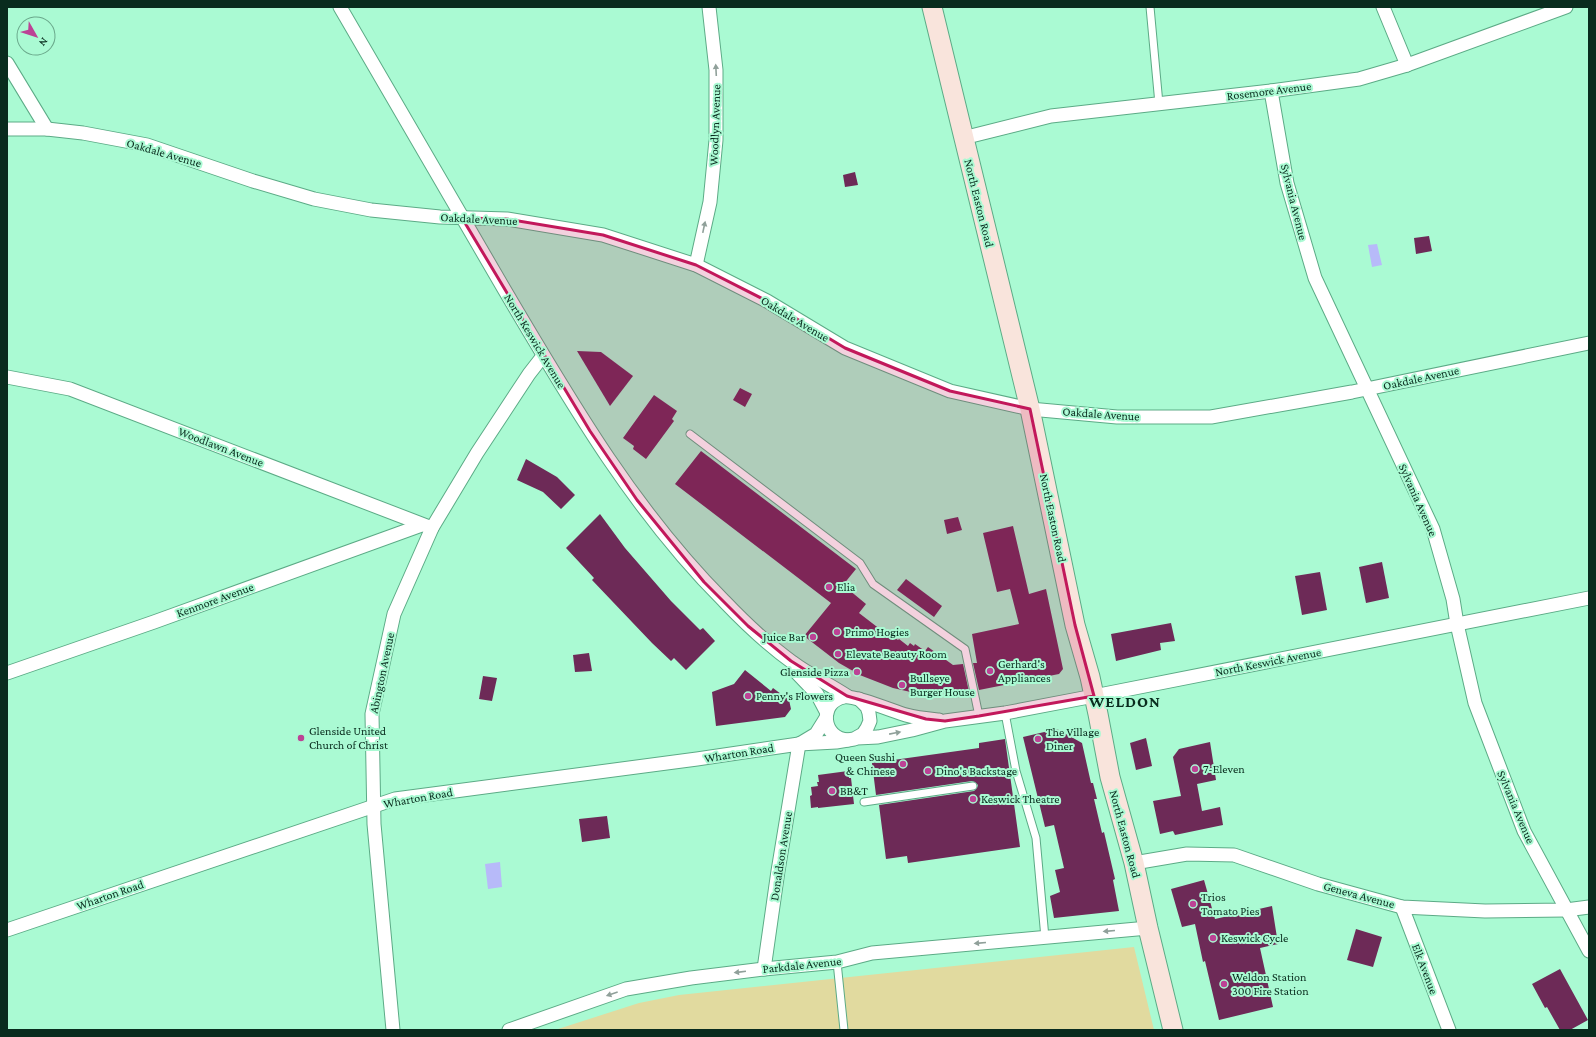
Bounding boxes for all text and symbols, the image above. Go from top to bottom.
north arrow [16,16,56,56]
text: N [36,36,51,49]
one-way arrow [713,63,719,76]
street label: Rosemore Avenue [1226,79,1312,103]
street label: Woodlyn Avenue [707,84,723,166]
street label: Oakdale Avenue [125,136,203,170]
street label: North Easton Road [961,157,997,249]
street label: Sylvania Avenue [1278,163,1310,241]
street label: Oakdale Avenue [440,210,518,228]
one-way arrow [702,221,708,233]
street label: North Keswick Avenue [501,291,569,391]
street label: Oakdale Avenue [758,293,832,345]
street label: Oakdale Avenue [1382,363,1460,393]
street label: Oakdale Avenue [1062,404,1140,424]
street label: Woodlawn Avenue [176,424,266,470]
street label: Sylvania Avenue [1396,462,1440,538]
street label: North Easton Road [1037,472,1069,564]
street label: Kenmore Avenue [175,580,255,620]
place label: Elia [837,580,856,594]
marker: Elia [824,582,834,592]
place label: Primo Hogies [845,625,909,639]
marker: Primo Hogies [832,627,842,637]
place label: Juice Bar [762,630,806,644]
street label: Abington Avenue [367,631,397,715]
marker: Juice Bar [808,632,818,642]
street label: North Keswick Avenue [1214,645,1322,679]
place label: Elevate Beauty Room [846,647,947,661]
marker: Elevate Beauty Room [833,649,843,659]
place label: Gerhard's Appliances [998,657,1051,685]
place label: Glenside Pizza [780,665,849,679]
marker: Gerhard's Appliances [985,666,995,676]
marker: Glenside Pizza [852,667,862,677]
place label: Bullseye Burger House [910,671,975,699]
marker: Bullseye Burger House [897,680,907,690]
place label: Penny's Flowers [756,689,833,703]
marker: Penny's Flowers [743,691,753,701]
district label: WELDON [1088,693,1161,710]
place label: Glenside United Church of Christ [309,724,389,752]
place label: The Village Diner [1046,725,1099,753]
one-way arrow [889,730,902,736]
marker: Glenside United Church of Christ [296,733,306,743]
marker: The Village Diner [1033,734,1043,744]
street label: Wharton Road [703,740,775,765]
place label: Queen Sushi & Chinese [835,750,895,778]
marker: Queen Sushi & Chinese [898,759,908,769]
place label: 7-Eleven [1203,762,1245,776]
place label: Dino's Backstage [936,764,1017,778]
marker: 7-Eleven [1190,764,1200,774]
marker: Dino's Backstage [923,766,933,776]
street label: Sylvania Avenue [1494,768,1538,846]
place label: BB&T [840,784,868,798]
street label: Wharton Road [382,785,454,811]
marker: BB&T [827,786,837,796]
street label: North Easton Road [1107,789,1144,880]
place label: Keswick Theatre [981,792,1060,806]
marker: Keswick Theatre [968,794,978,804]
street label: Donaldson Avenue [767,810,795,902]
street label: Wharton Road [75,877,146,913]
street label: Geneva Avenue [1322,879,1396,911]
place label: Trios Tomato Pies [1201,890,1260,918]
marker: Trios Tomato Pies [1188,899,1198,909]
one-way arrow [1103,928,1115,935]
place label: Keswick Cycle [1221,931,1288,945]
marker: Keswick Cycle [1208,933,1218,943]
one-way arrow [974,940,986,947]
street label: Elk Avenue [1409,942,1441,996]
street label: Parkdale Avenue [762,954,842,976]
one-way arrow [734,969,746,975]
place label: Weldon Station 300 Fire Station [1232,970,1309,998]
marker: Weldon Station 300 Fire Station [1219,979,1229,989]
one-way arrow [606,991,618,997]

